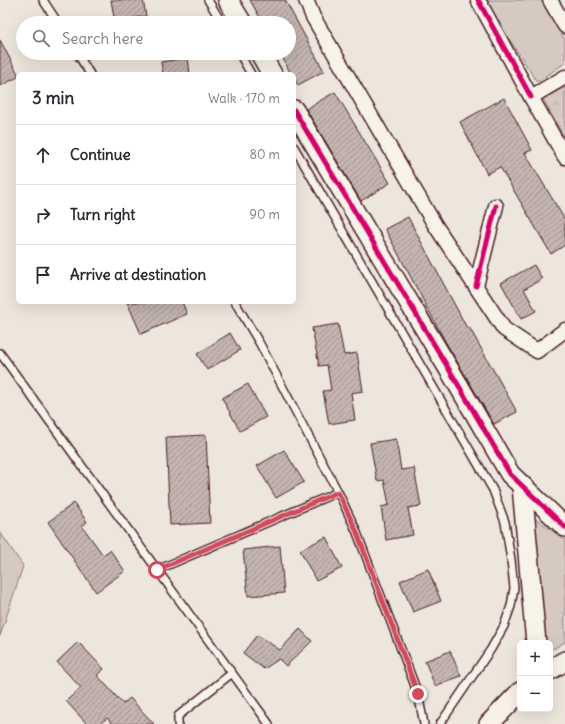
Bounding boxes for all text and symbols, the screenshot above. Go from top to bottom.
search box [16,16,296,60]
icon: search [30,27,52,49]
text: Search here [62,29,143,48]
text: 3 min [32,87,74,109]
text: Walk · 170 m [208,90,280,107]
icon: ahead [32,144,54,166]
text: Continue [70,145,131,164]
text: 80 m [249,146,280,163]
icon: right [32,204,54,226]
text: Turn right [70,205,135,224]
text: 90 m [249,206,280,223]
icon: arrive [32,264,54,286]
text: Arrive at destination [70,265,206,284]
route start [148,561,166,579]
map controls [517,640,553,712]
button: + [517,640,553,676]
button: − [517,676,553,712]
route end [409,685,427,703]

